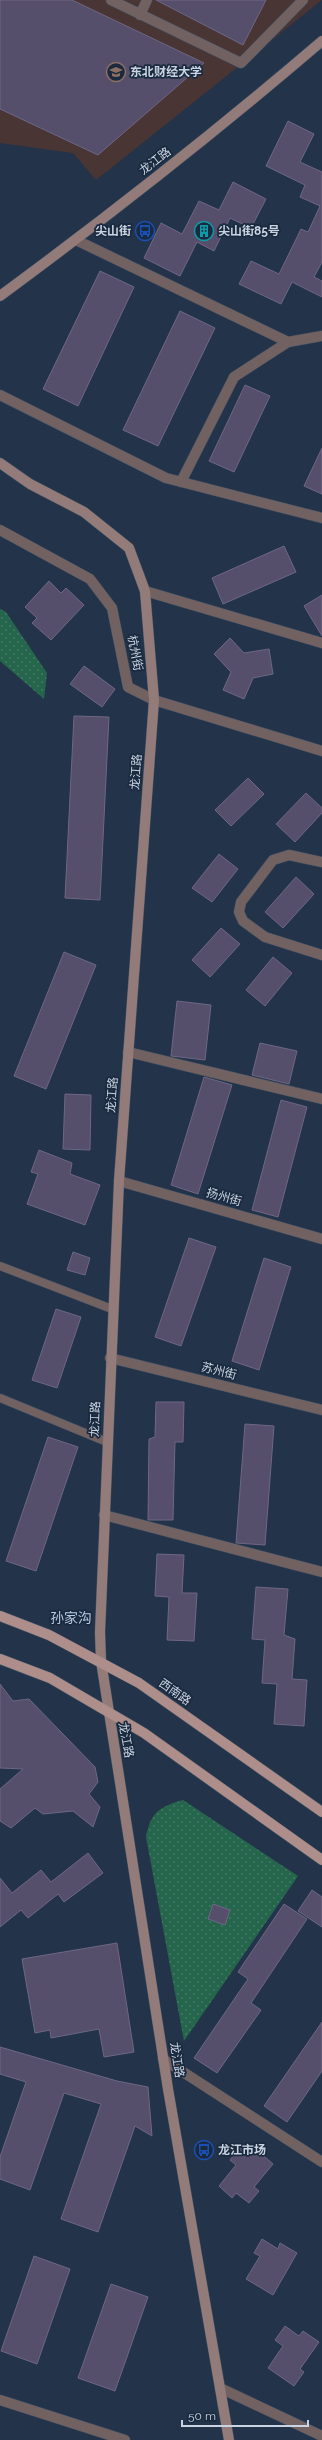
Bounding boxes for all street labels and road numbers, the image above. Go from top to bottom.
street label: 龙江路 [137,144,173,178]
street label: 杭州街 [125,634,145,672]
street label: 龙江路 [128,754,144,790]
street label: 龙江路 [104,1077,120,1113]
street label: 扬州街 [205,1185,243,1209]
street label: 苏州街 [200,1360,238,1382]
street label: 龙江路 [87,1401,103,1437]
street label: 西南路 [156,1676,194,1708]
street label: 龙江路 [116,1721,136,1759]
street label: 龙江路 [167,2041,187,2079]

